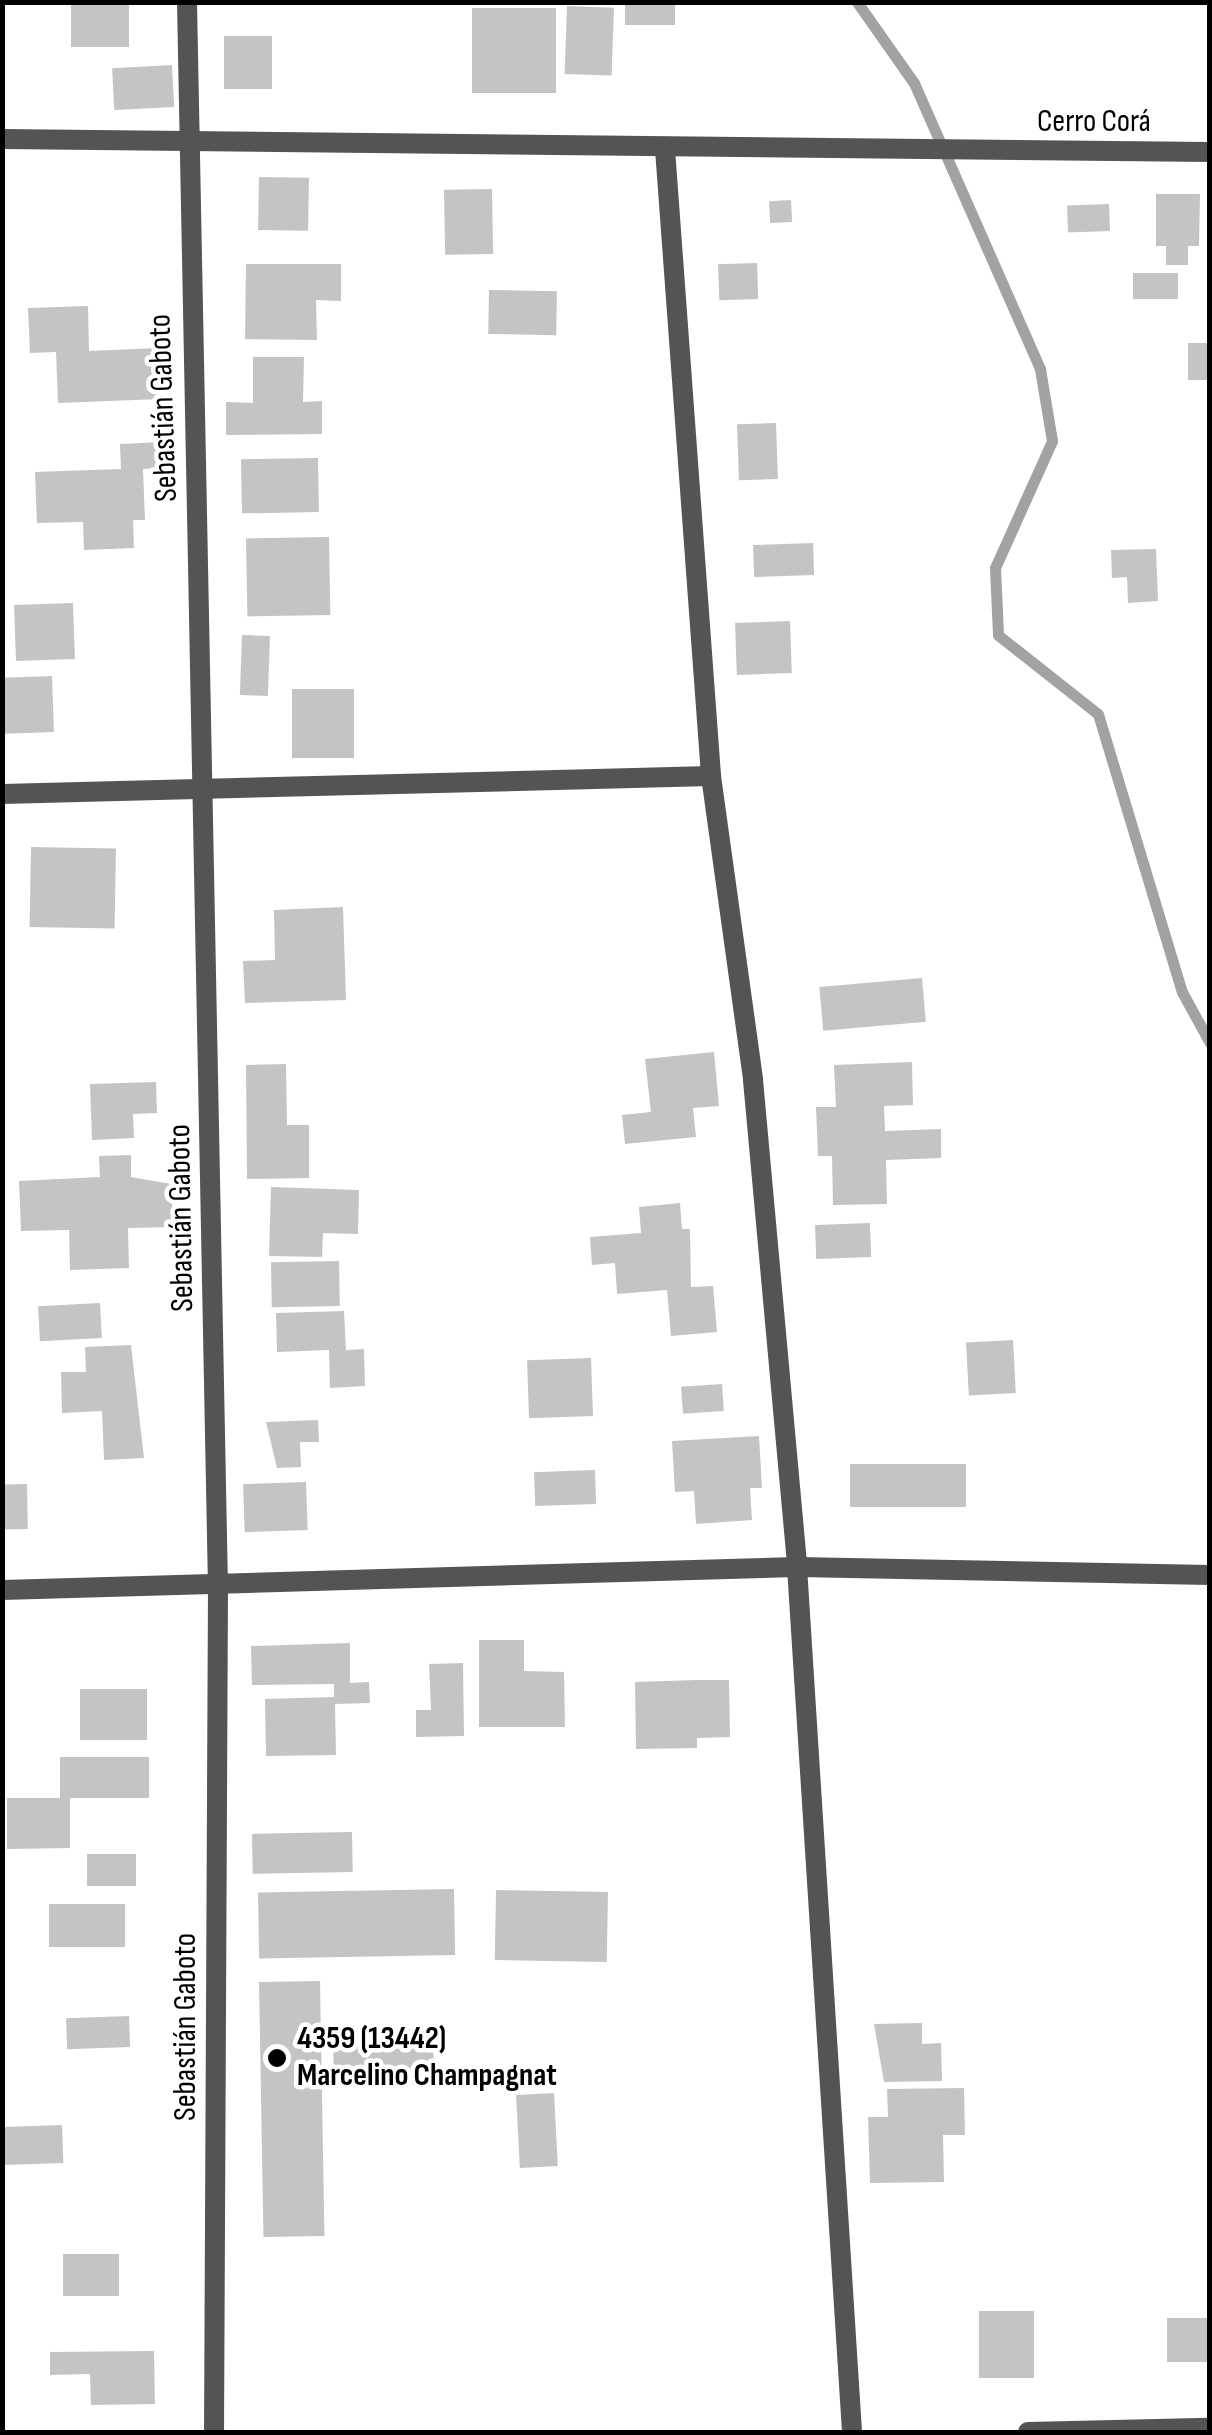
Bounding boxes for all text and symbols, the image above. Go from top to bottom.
street label: Cerro Corá [1037,103,1151,141]
street label: Sebastián Gaboto [142,313,186,503]
street label: Sebastián Gaboto [161,1124,203,1312]
street label: Sebastián Gaboto [167,1933,205,2121]
place label: 4359 (13442) Marcelino Champagnat [297,2021,557,2096]
marker: 4359 (13442) Marcelino Champagnat [266,2047,288,2069]

